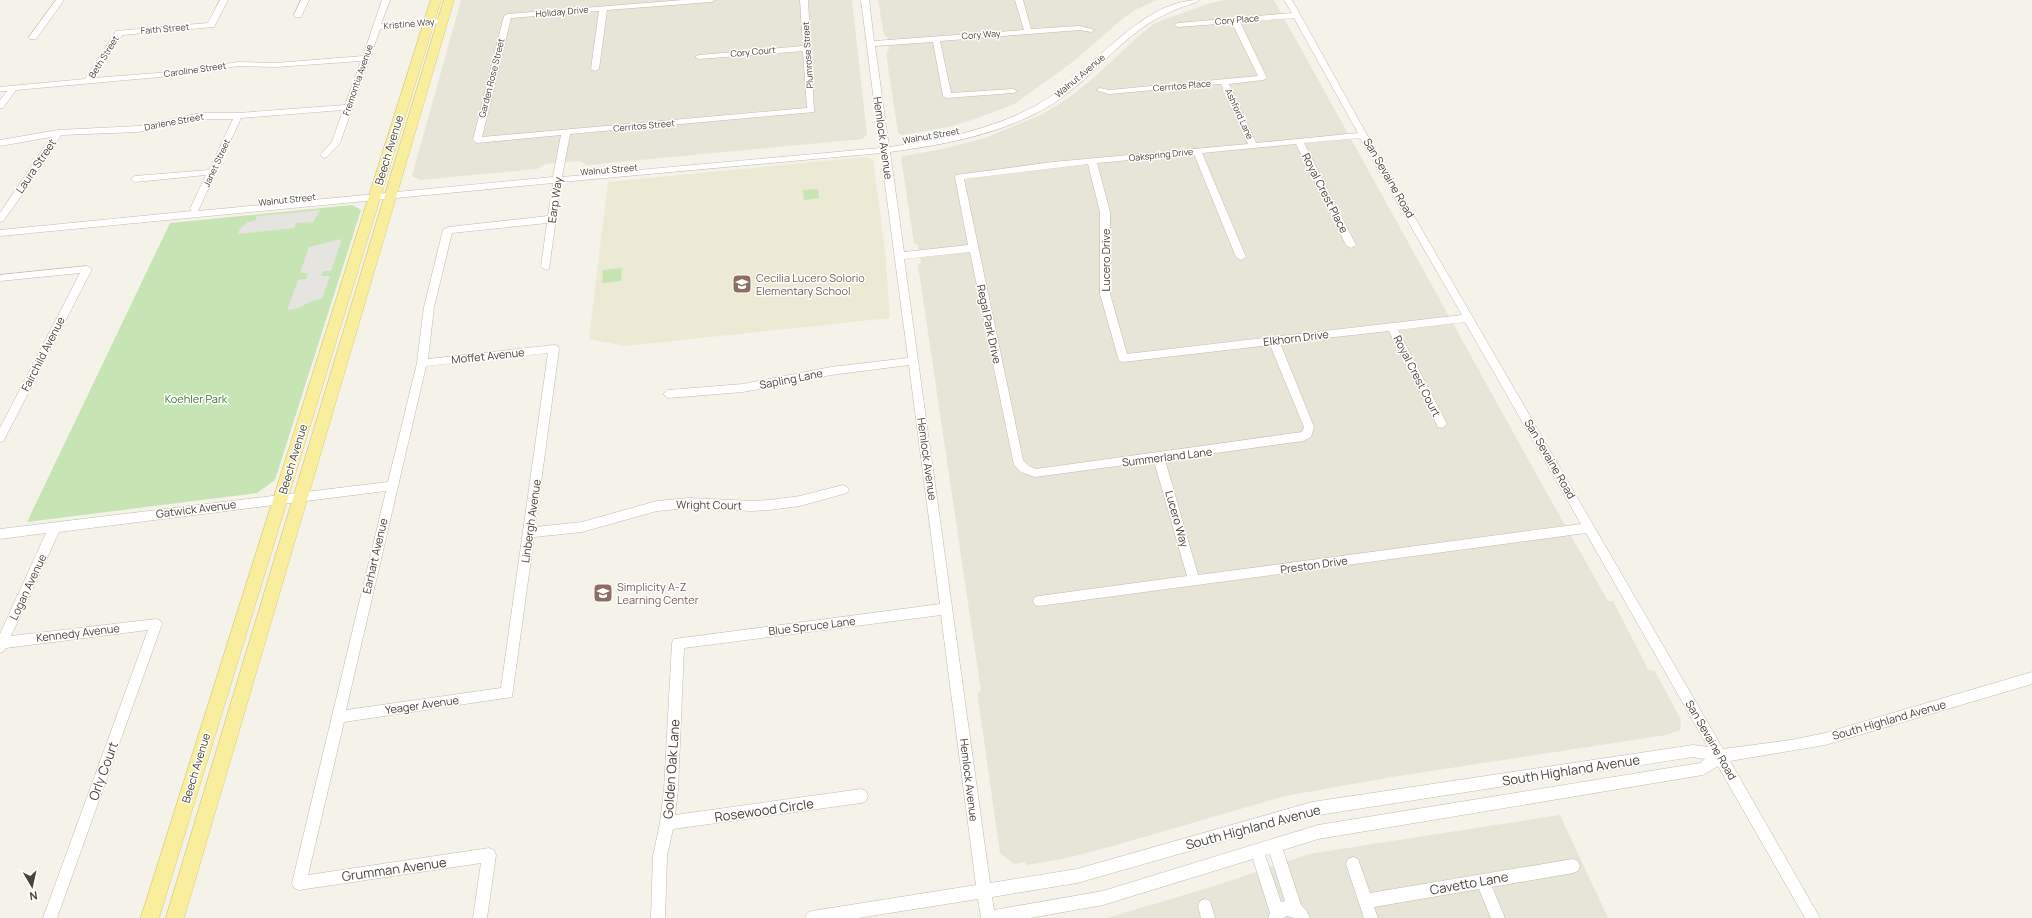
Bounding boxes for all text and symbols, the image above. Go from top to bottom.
street label: Holiday Drive [535,3,589,20]
street label: Cory Place [1214,11,1260,28]
street label: Kristine Way [383,15,435,32]
street label: Faith Street [140,20,190,37]
street label: Plumrose Street [799,21,816,89]
street label: Cory Way [961,27,1001,42]
street label: Beth Street [85,33,122,81]
street label: Garden Rose Street [475,36,508,119]
street label: Fremontia Avenue [339,43,376,117]
street label: Cory Court [730,43,777,60]
street label: Walnut Avenue [1052,51,1108,101]
street label: Caroline Street [163,59,227,80]
street label: Cerritos Place [1152,76,1211,95]
street label: Ashford Lane [1222,86,1257,141]
street label: Hemlock Avenue [870,95,897,181]
street label: Darlene Street [143,109,205,134]
street label: Beech Avenue [371,113,406,187]
street label: Cerritos Street [613,116,676,135]
street label: Walnut Street [901,124,961,147]
street label: San Sevaine Road [1360,135,1418,220]
street label: Laura Street [12,136,59,196]
street label: Janet Street [200,136,234,189]
street label: Oakspring Drive [1128,145,1194,164]
street label: Royal Crest Place [1299,150,1352,236]
street label: Walnut Street [580,160,639,178]
street label: Earp Way [544,176,565,224]
street label: Walnut Street [258,190,317,209]
street label: Lucero Drive [1098,228,1113,291]
place label: Cecilia Lucero Solorio Elementary School [756,270,865,298]
school or university icon: Cecilia Lucero Solorio Elementary School [731,273,753,295]
street label: Regal Park Drive [974,283,1005,365]
street label: Fairchild Avenue [17,313,68,394]
street label: Elkhorn Drive [1262,326,1330,349]
street label: Royal Crest Court [1390,332,1444,419]
street label: Moffet Avenue [451,344,526,367]
street label: Sapling Lane [758,365,825,392]
park label: Koehler Park [165,391,228,406]
street label: Hemlock Avenue [914,416,941,502]
street label: San Sevaine Road [1521,416,1579,501]
street label: Beech Avenue [275,422,310,496]
street label: Summerland Lane [1121,443,1214,469]
street label: Linbergh Avenue [517,478,544,564]
street label: Lucero Way [1162,489,1193,549]
street label: Gatwick Avenue [155,496,237,521]
street label: Wright Court [676,496,742,513]
street label: Earhart Avenue [359,516,391,595]
street label: Logan Avenue [6,551,50,622]
street label: Preston Drive [1279,552,1349,577]
place label: Simplicity A-Z Learning Center [617,579,699,607]
school or university icon: Simplicity A-Z Learning Center [592,582,614,604]
street label: Blue Spruce Lane [768,613,857,638]
street label: Kennedy Avenue [35,620,121,645]
street label: Yeager Avenue [384,692,460,717]
street label: South Highland Avenue [1830,696,1948,743]
street label: San Sevaine Road [1682,697,1740,782]
street label: Golden Oak Lane [659,718,683,820]
street label: Beech Avenue [178,731,213,805]
street label: Hemlock Avenue [957,738,982,823]
street label: Orly Court [84,739,122,803]
street label: South Highland Avenue [1501,750,1641,790]
street label: Rosewood Circle [713,794,815,826]
street label: South Highland Avenue [1184,800,1323,854]
street label: Grumman Avenue [340,853,448,885]
north arrow [12,866,52,906]
street label: Cavetto Lane [1428,867,1510,899]
text: N [28,888,39,904]

